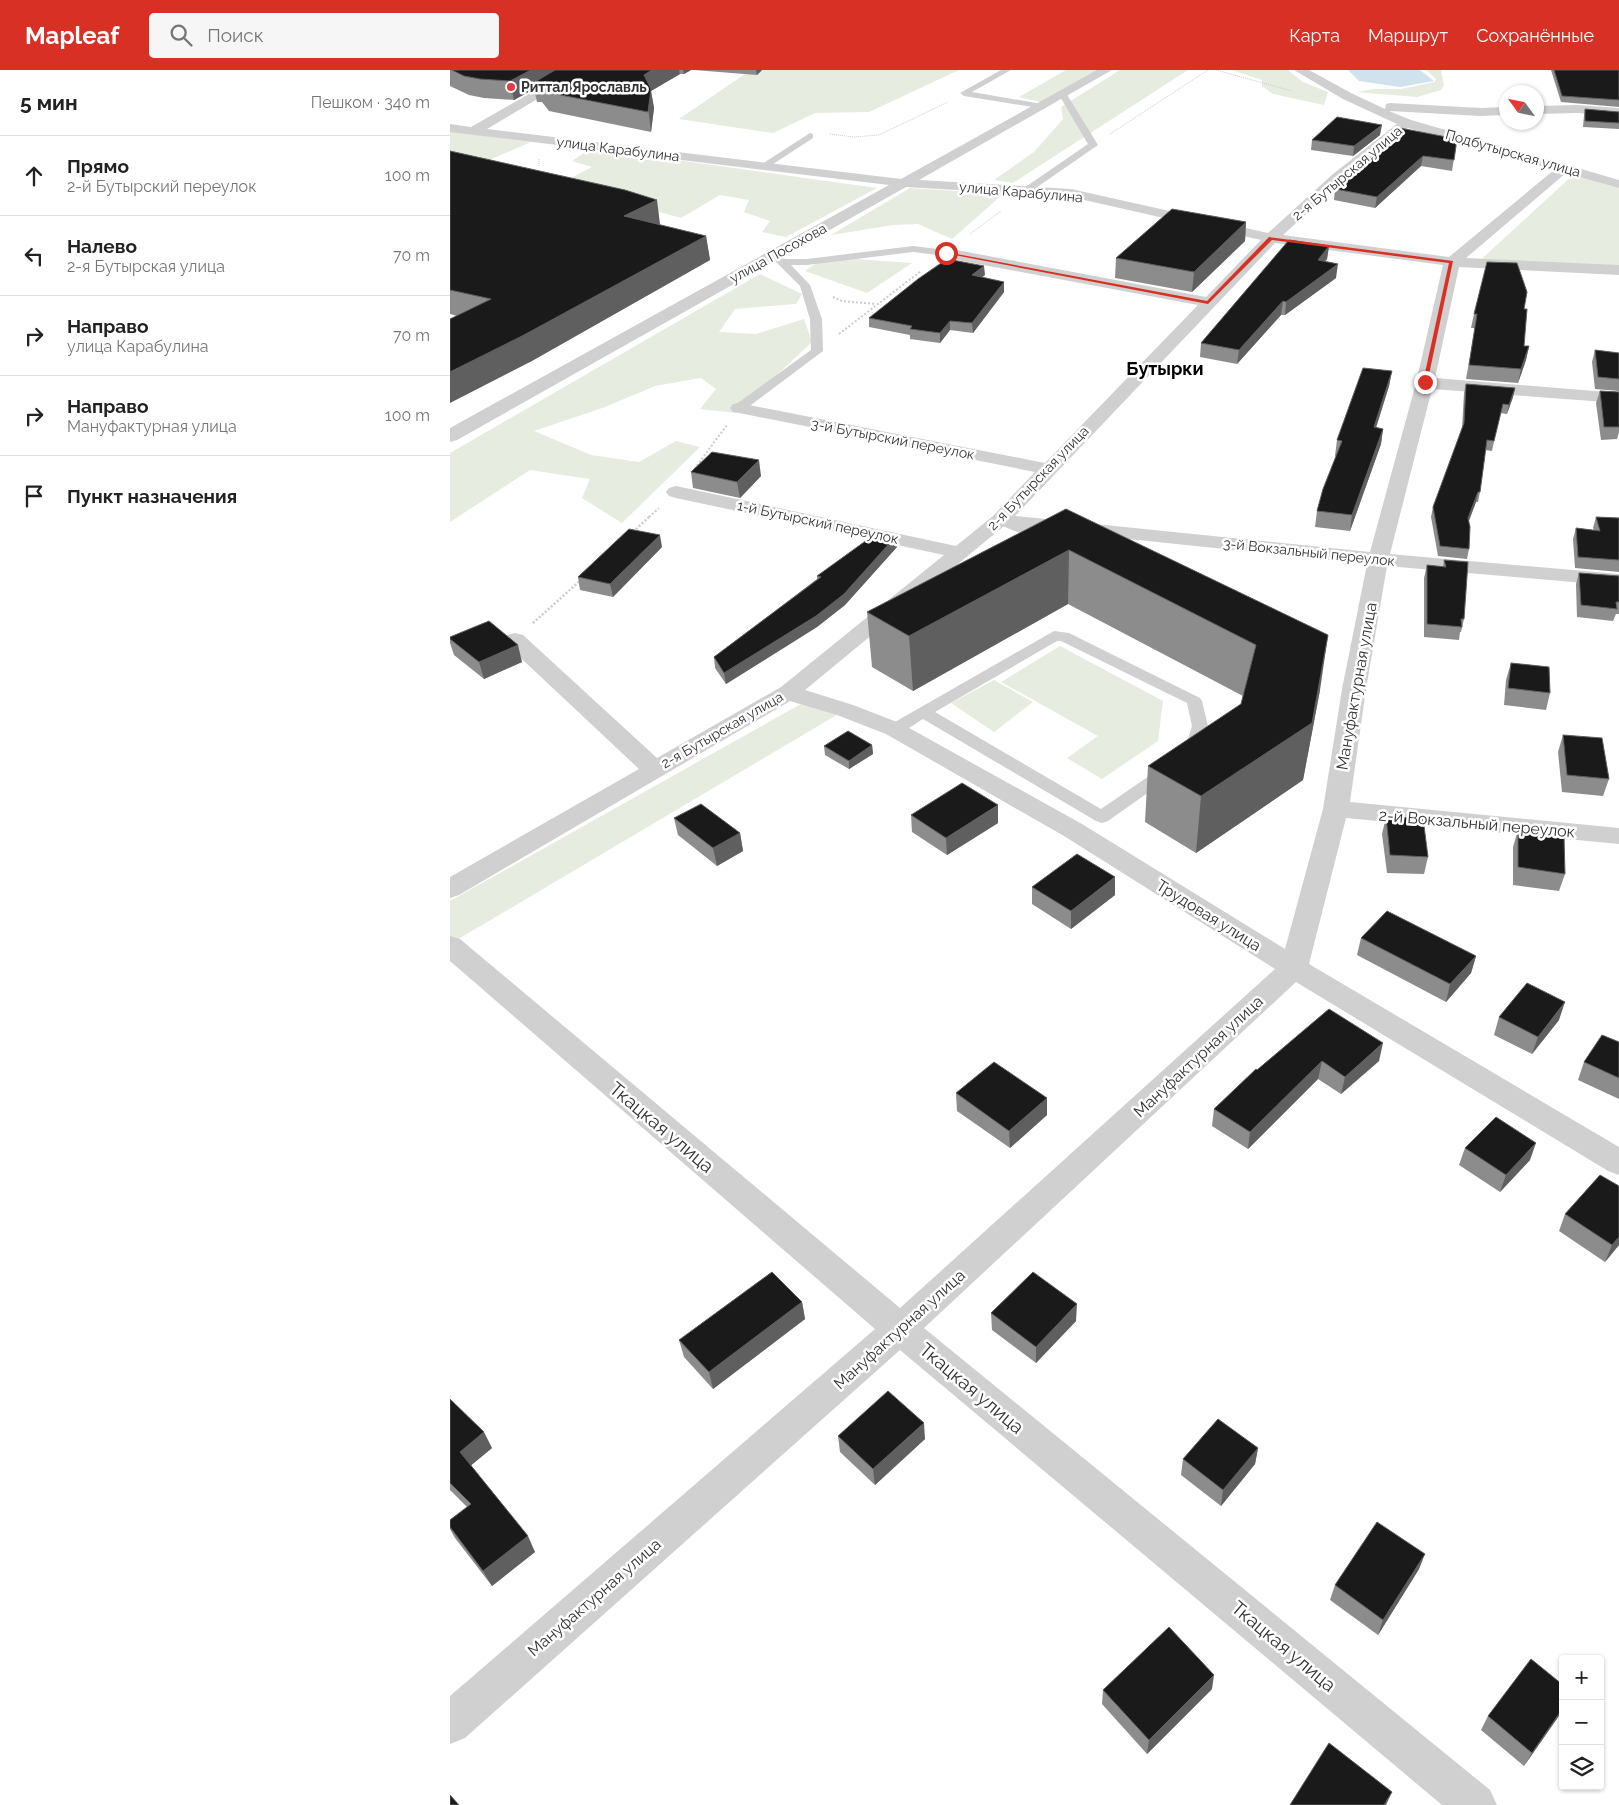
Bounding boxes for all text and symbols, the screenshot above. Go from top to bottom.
search box [149,13,499,58]
text: Mapleaf [25,21,119,50]
icon: search [167,21,195,49]
text: Поиск [207,24,264,46]
text: Карта [1289,25,1340,46]
text: Маршрут [1368,25,1448,46]
text: Сохранённые [1476,25,1594,46]
place label: Риттал Ярославль [521,79,647,95]
marker: Риттал Ярославль [505,81,517,93]
north arrow [1499,85,1544,130]
text: 5 мин [20,90,78,115]
text: Пешком · 340 m [311,93,430,112]
street label: 2-я Бутырская улица [1289,122,1405,224]
street label: Подбутырская улица [1444,126,1582,180]
street label: улица Карабулина [556,134,680,164]
text: Прямо [67,155,129,177]
icon: ahead [20,162,48,190]
text: 100 m [385,166,430,185]
text: 2-й Бутырский переулок [67,177,256,196]
street label: улица Карабулина [959,179,1083,205]
street label: улица Посохова [727,220,829,286]
text: Налево [67,235,137,257]
icon: left [20,242,48,270]
route start [935,242,958,265]
text: 70 m [393,246,430,265]
text: 2-я Бутырская улица [67,257,225,276]
text: Направо [67,315,148,337]
icon: right [20,322,48,350]
text: 70 m [393,326,430,345]
text: улица Карабулина [67,337,209,356]
district label: Бутырки [1126,358,1204,379]
route end [1414,371,1437,394]
text: Направо [67,395,148,417]
icon: right [20,402,48,430]
text: 100 m [385,406,430,425]
street label: 3-й Бутырский переулок [810,415,976,463]
text: Мануфактурная улица [67,417,237,436]
street label: 2-я Бутырская улица [984,423,1092,533]
icon: arrive [20,482,48,510]
text: Пункт назначения [67,485,237,507]
street label: 1-й Бутырский переулок [736,497,900,547]
street label: 3-й Вокзальный переулок [1222,535,1396,569]
street label: Мануфактурная улица [1332,601,1381,771]
street label: 2-я Бутырская улица [658,689,786,771]
street label: 2-й Вокзальный переулок [1378,805,1576,842]
street label: Трудовая улица [1153,876,1265,955]
street label: Мануфактурная улица [1130,992,1267,1121]
street label: Ткацкая улица [605,1077,719,1177]
street label: Мануфактурная улица [830,1265,969,1393]
street label: Ткацкая улица [915,1338,1029,1438]
street label: Мануфактурная улица [524,1534,665,1660]
street label: Ткацкая улица [1227,1596,1341,1696]
map controls [1559,1655,1604,1790]
button: + [1559,1655,1604,1700]
button: − [1559,1700,1604,1745]
button: layers [1559,1745,1604,1790]

